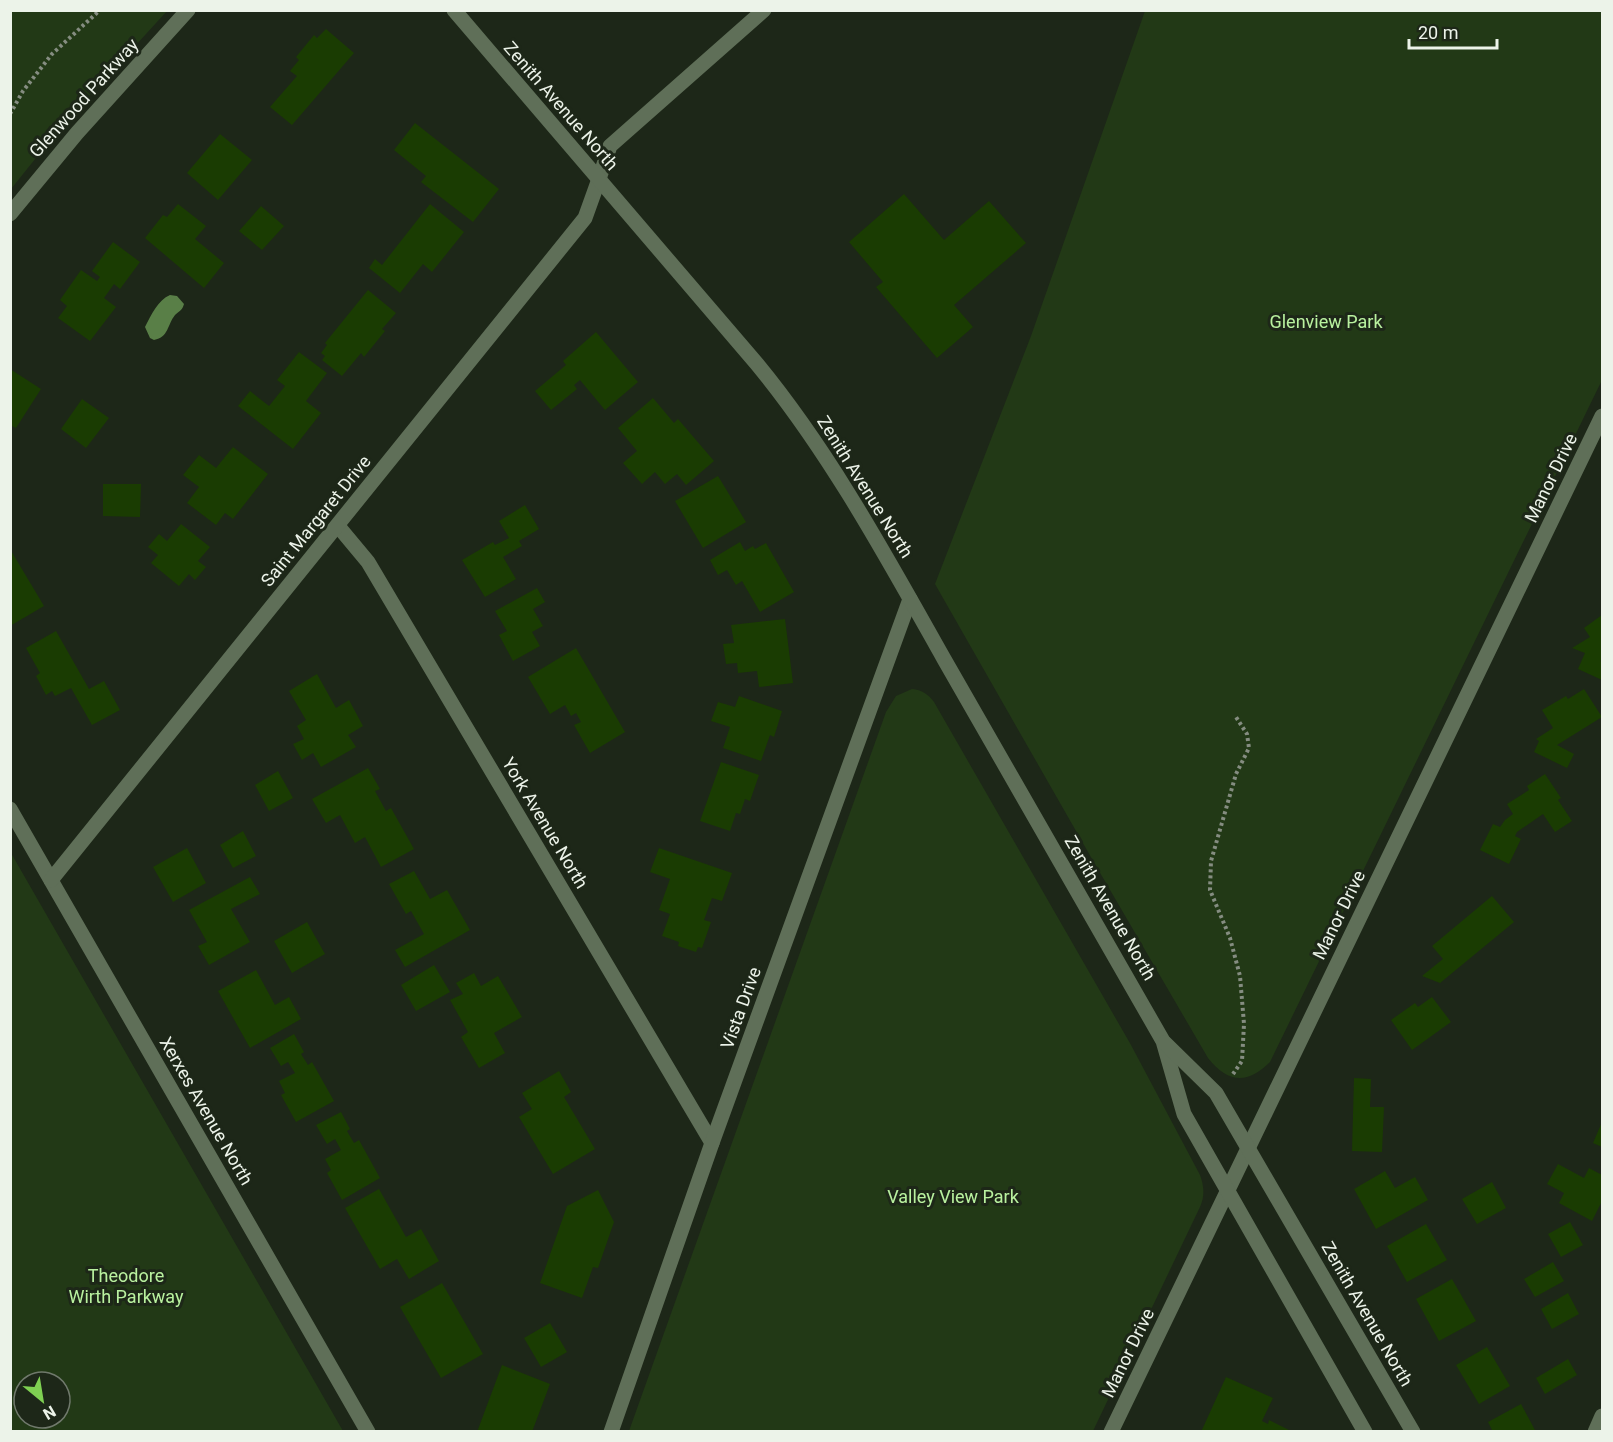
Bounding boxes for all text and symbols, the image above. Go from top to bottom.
scale bar [1409,12,1498,50]
text: 20 m [1418,22,1458,43]
street label: Glenwood Parkway [25,34,143,161]
street label: Zenith Avenue North [500,37,623,174]
park label: Glenview Park [1269,311,1383,332]
street label: Zenith Avenue North [813,412,918,562]
street label: Manor Drive [1520,430,1581,526]
street label: Saint Margaret Drive [256,451,375,591]
street label: York Avenue North [498,753,593,892]
street label: Zenith Avenue North [1060,832,1160,984]
street label: Manor Drive [1308,867,1369,963]
street label: Vista Drive [716,964,765,1052]
street label: Xerxes Avenue North [155,1033,257,1189]
park label: Valley View Park [887,1186,1020,1207]
street label: Zenith Avenue North [1317,1238,1417,1390]
park label: Theodore Wirth Parkway [68,1265,184,1307]
street label: Manor Drive [1097,1305,1158,1401]
north arrow [12,1370,72,1430]
text: N [40,1402,59,1424]

